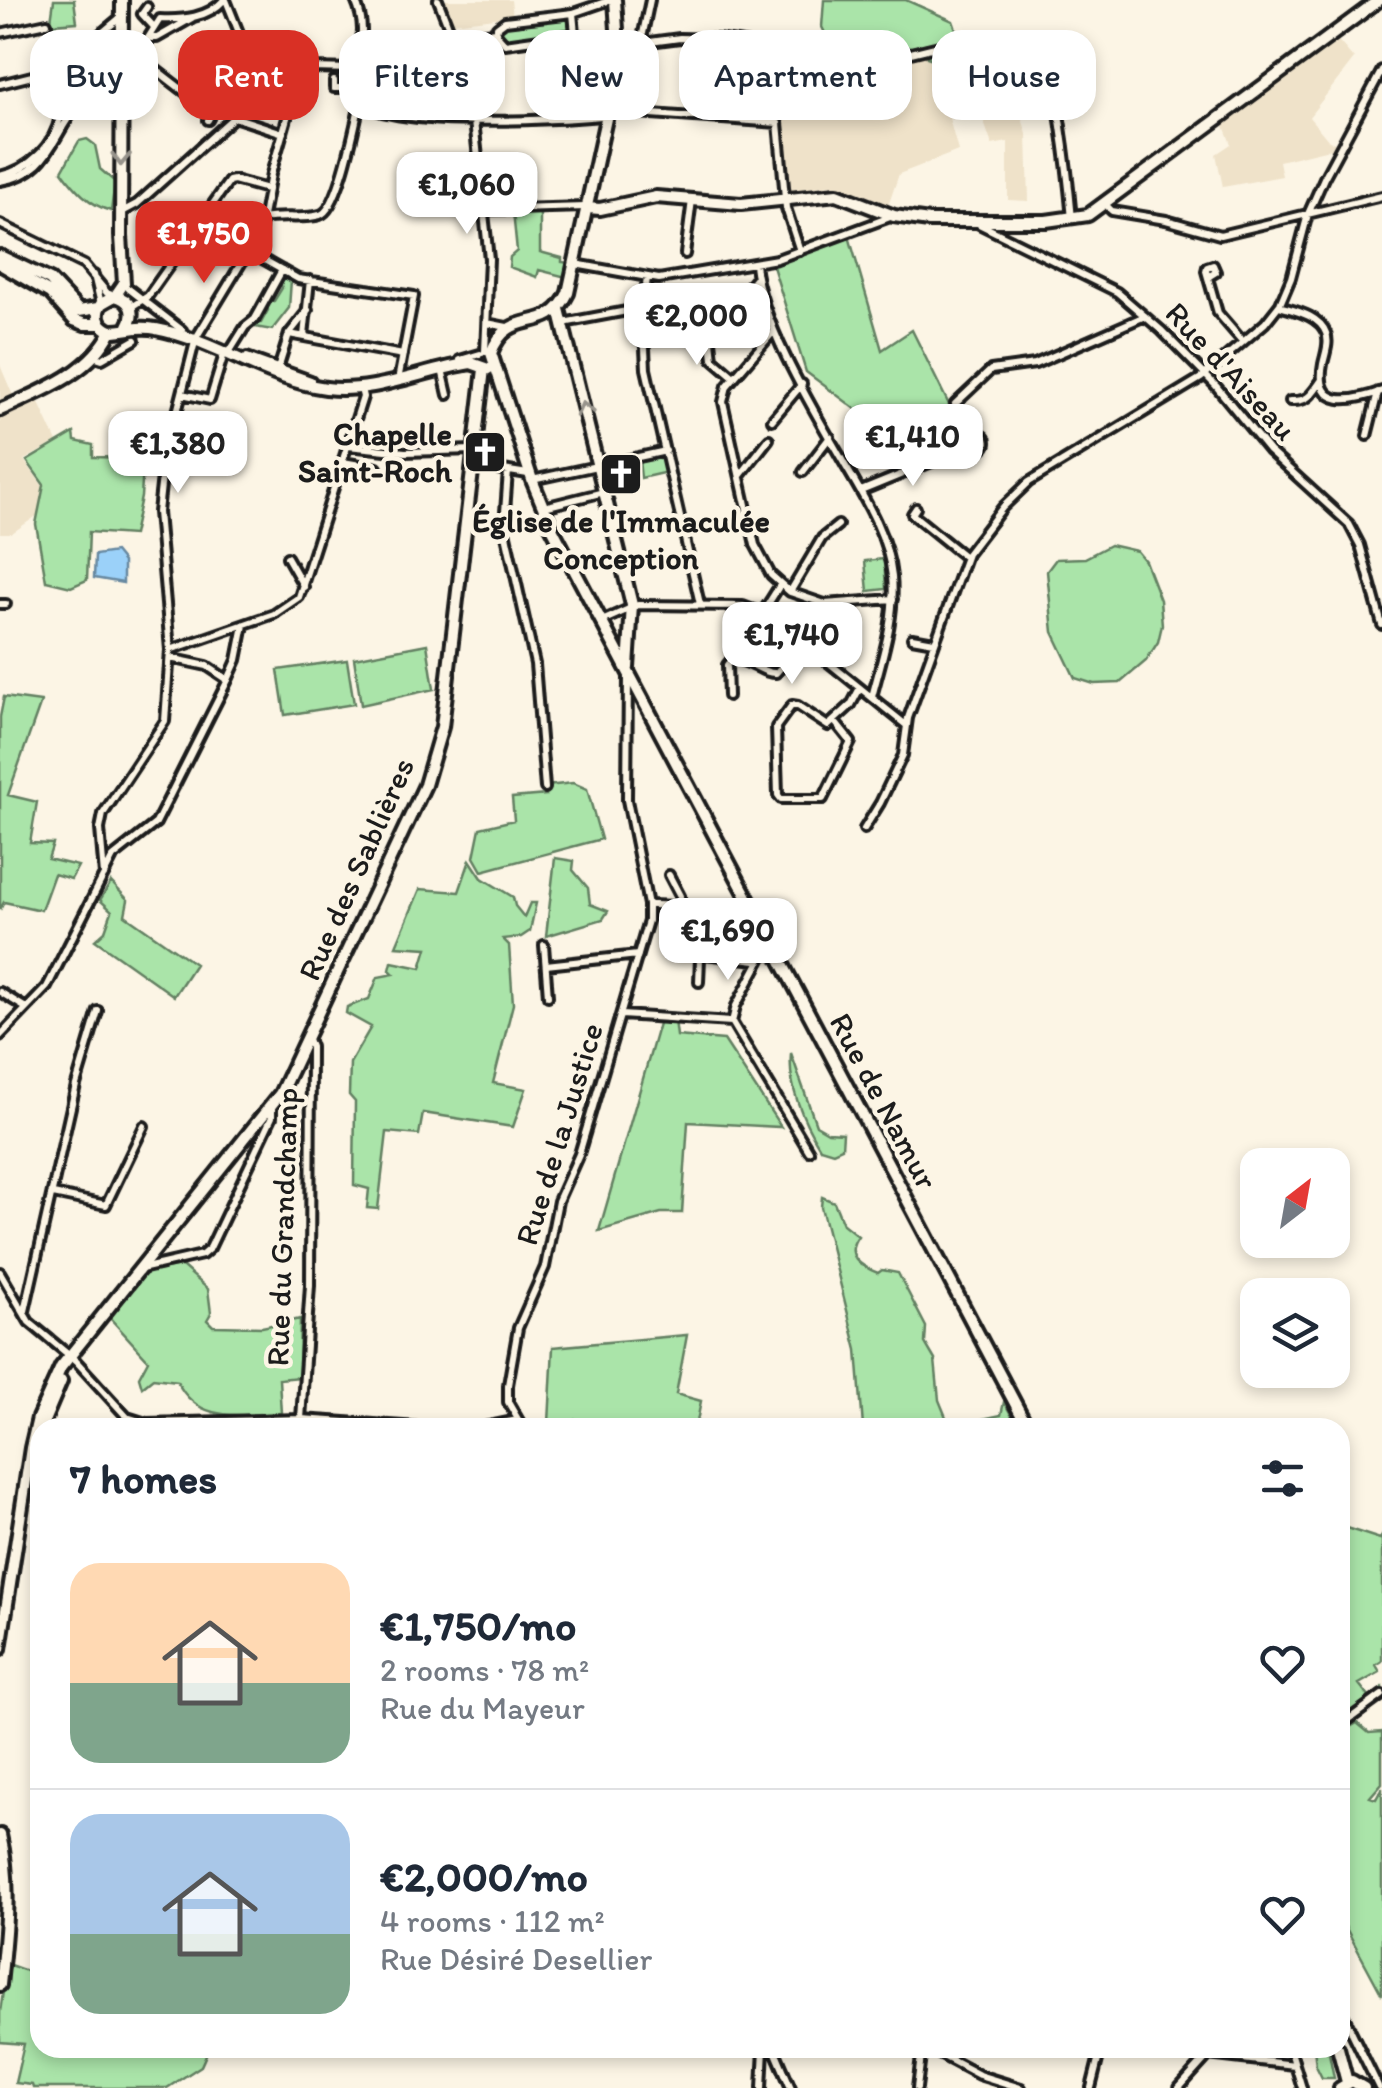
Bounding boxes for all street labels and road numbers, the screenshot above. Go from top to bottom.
street label: Rue d'Aiseau [1158,294,1305,448]
street label: Rue des Sablières [290,752,422,986]
street label: Rue de Namur [822,1006,946,1196]
street label: Rue de la Justice [507,1018,611,1250]
street label: Rue du Grandchamp [258,1087,306,1367]

